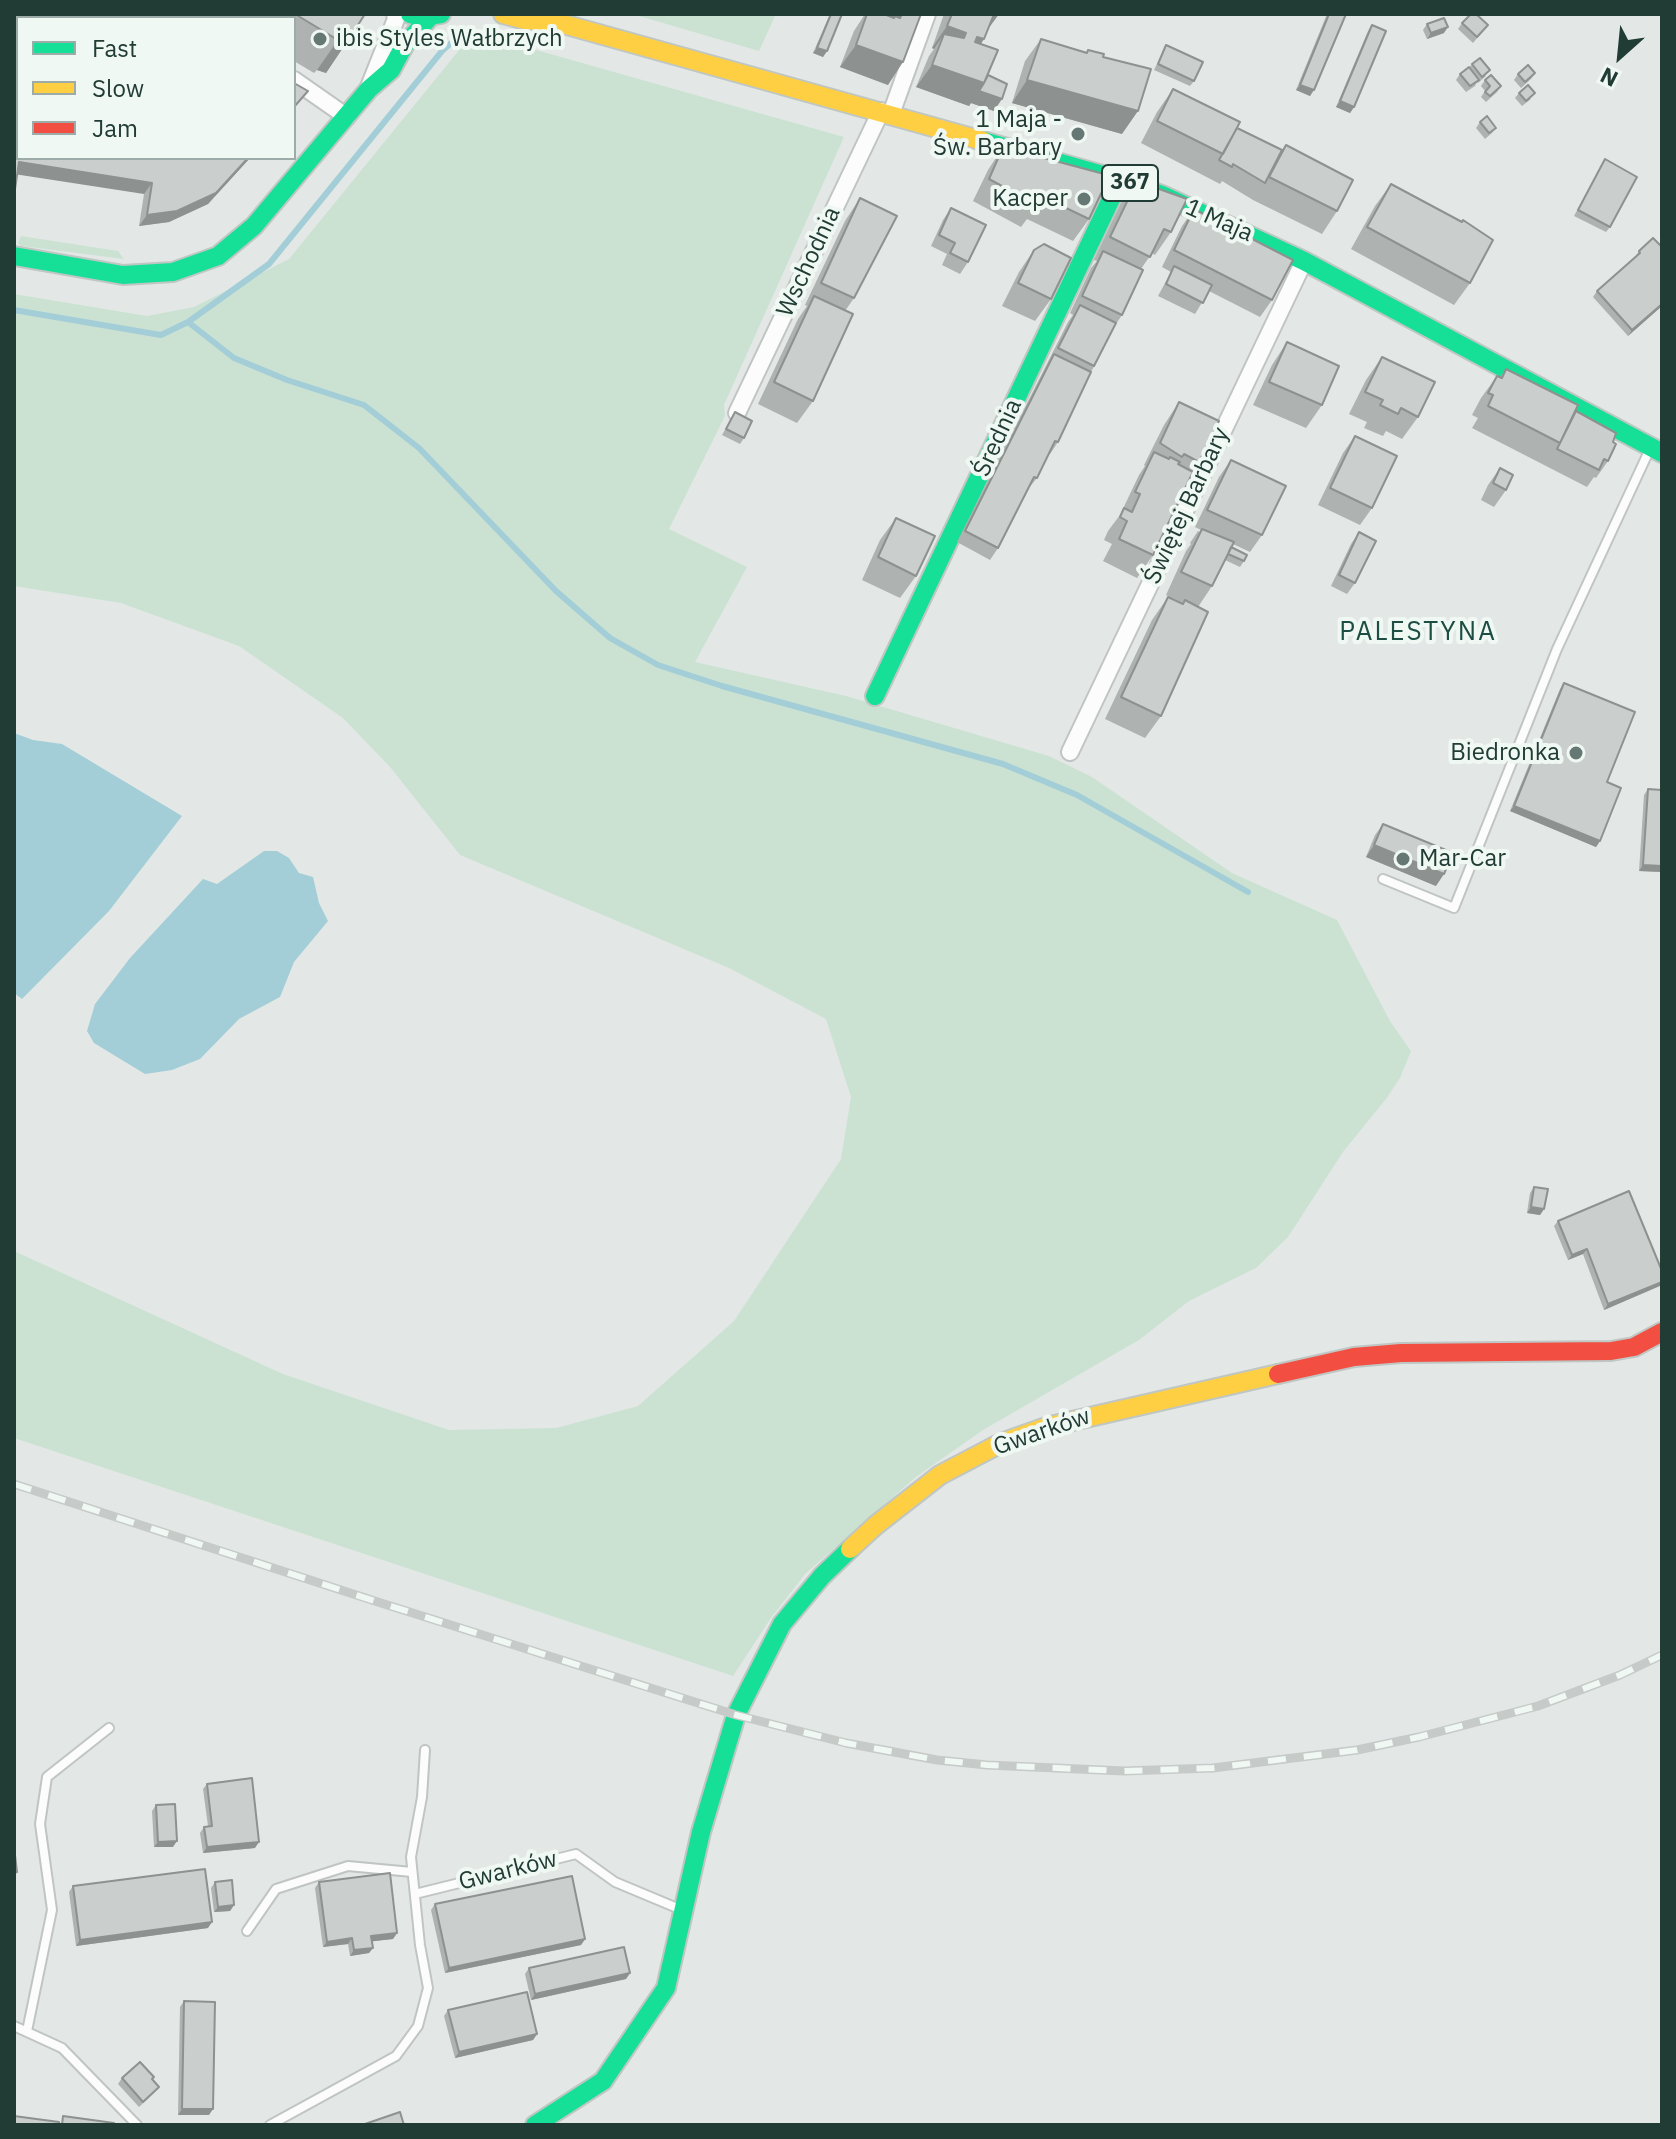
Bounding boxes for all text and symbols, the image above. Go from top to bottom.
legend [16,16,296,160]
north arrow [1580,16,1660,96]
place label: ibis Styles Wałbrzych [336,25,563,53]
marker: ibis Styles Wałbrzych [311,30,329,48]
text: Fast [92,32,137,64]
text: N [1595,61,1623,94]
text: Slow [92,72,144,104]
place label: 1 Maja - Św. Barbary [933,106,1062,162]
text: Jam [92,112,138,144]
marker: 1 Maja - Św. Barbary [1069,125,1087,143]
road number: 367 [1102,165,1158,201]
place label: Kacper [992,185,1068,213]
marker: Kacper [1075,190,1093,208]
street label: 1 Maja [1181,193,1257,249]
street label: Wschodnia [771,202,847,322]
street label: Średnia [968,395,1028,481]
street label: Świętej Barbary [1138,423,1236,589]
district label: PALESTYNA [1339,616,1497,648]
place label: Biedronka [1450,739,1560,767]
marker: Biedronka [1567,744,1585,762]
place label: Mar-Car [1419,845,1506,873]
marker: Mar-Car [1394,850,1412,868]
street label: Gwarków [990,1402,1094,1462]
street label: Gwarków [456,1845,560,1897]

